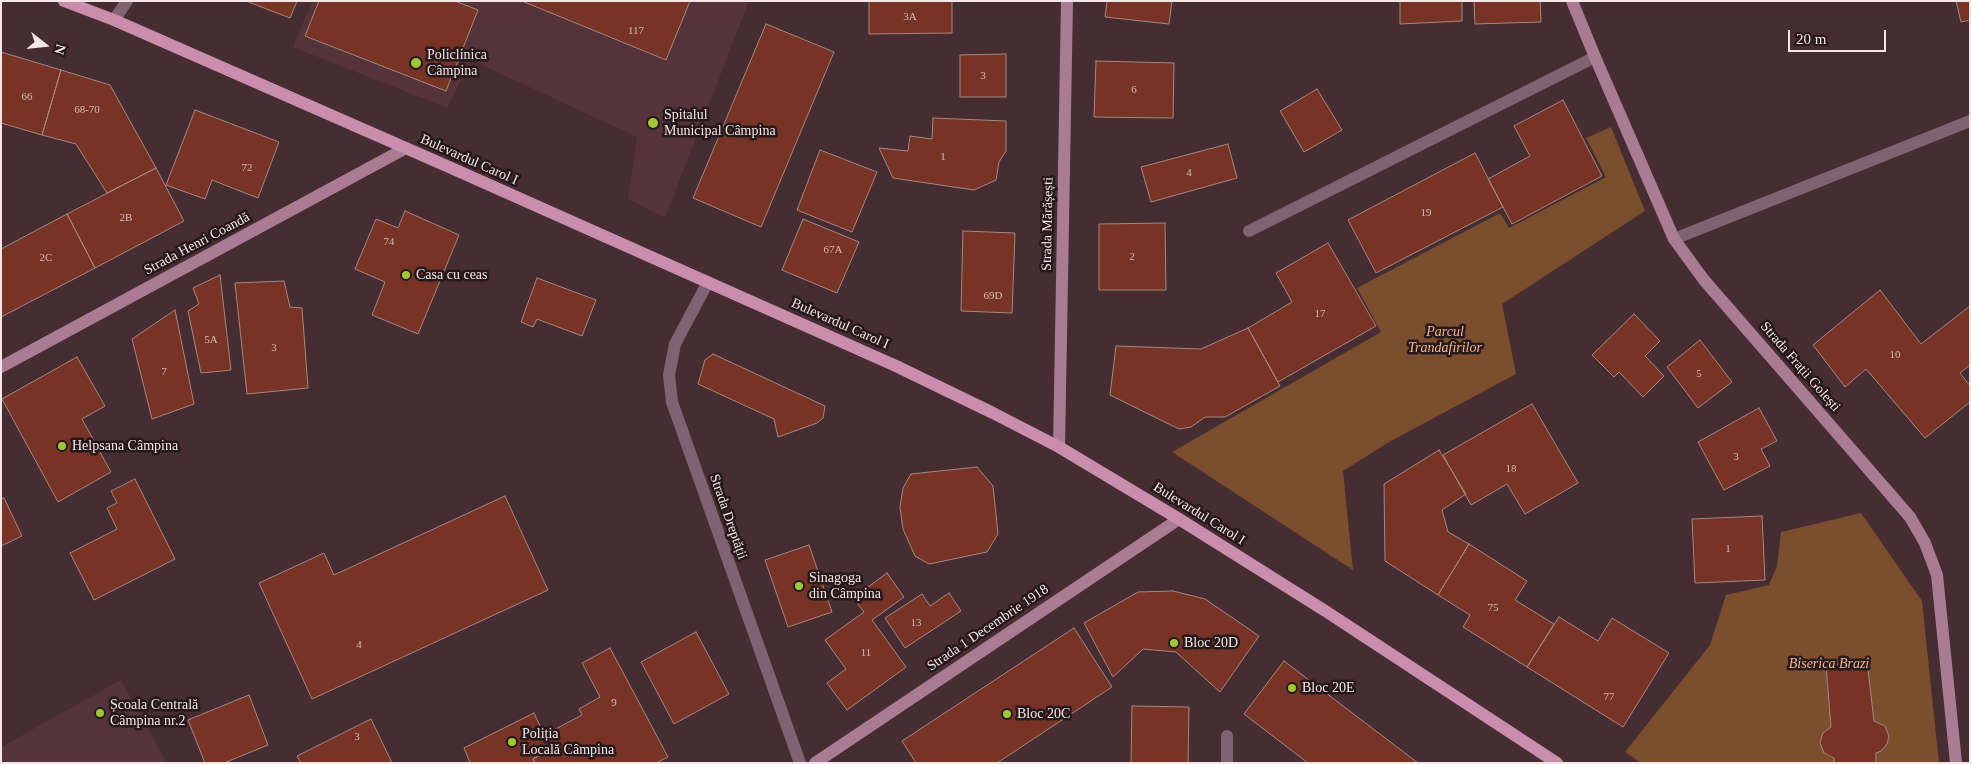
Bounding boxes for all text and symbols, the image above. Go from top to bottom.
house number: 3A [903,10,917,24]
north arrow [20,20,70,70]
scale bar [1791,20,1888,52]
house number: 117 [628,24,644,38]
text: 20 m [1796,31,1826,47]
text: N [51,42,69,56]
place label: Policlinica Câmpina [427,47,487,80]
marker: Policlinica Câmpina [409,56,423,70]
house number: 3 [980,69,986,83]
house number: 6 [1131,83,1137,97]
house number: 66 [22,90,32,104]
house number: 68-70 [74,103,100,117]
place label: Spitalul Municipal Câmpina [664,107,776,140]
marker: Spitalul Municipal Câmpina [646,116,660,130]
street label: Bulevardul Carol I [418,131,520,189]
house number: 1 [940,150,946,164]
house number: 72 [242,161,252,175]
house number: 4 [1186,166,1192,180]
street label: Strada Mărășești [1039,177,1057,271]
house number: 19 [1420,206,1432,220]
street label: Strada Henri Coandă [141,209,253,279]
house number: 2B [120,211,132,225]
house number: 74 [384,235,394,249]
house number: 67A [824,243,842,257]
house number: 2 [1129,250,1135,264]
house number: 2C [40,251,52,265]
place label: Casa cu ceas [416,267,488,283]
marker: Casa cu ceas [400,269,412,281]
house number: 69D [984,289,1002,303]
street label: Bulevardul Carol I [789,295,891,353]
house number: 17 [1314,307,1326,321]
street label: Strada Frații Golești [1756,319,1844,415]
park label: Parcul Trandafirilor [1408,324,1482,357]
house number: 5A [204,333,218,347]
house number: 3 [271,341,277,355]
house number: 10 [1890,348,1900,362]
house number: 7 [161,365,167,379]
house number: 5 [1696,367,1702,381]
place label: Helpsana Câmpina [72,438,178,454]
marker: Helpsana Câmpina [56,440,68,452]
house number: 3 [1733,450,1739,464]
house number: 18 [1505,462,1516,476]
street label: Strada Dreptății [706,472,750,562]
street label: Bulevardul Carol I [1150,479,1248,549]
house number: 1 [1725,542,1731,556]
place label: Sinagoga din Câmpina [809,570,881,602]
marker: Sinagoga din Câmpina [793,580,805,592]
street label: Strada 1 Decembrie 1918 [924,581,1052,675]
house number: 75 [1488,601,1499,615]
house number: 13 [910,616,921,630]
place label: Bloc 20D [1184,635,1238,651]
marker: Bloc 20D [1168,637,1180,649]
house number: 4 [356,638,362,652]
house number: 11 [861,646,871,660]
park label: Biserica Brazi [1789,656,1869,672]
place label: Bloc 20E [1302,680,1354,696]
marker: Bloc 20E [1286,682,1298,694]
house number: 77 [1604,690,1615,704]
house number: 9 [611,696,617,710]
place label: Școala Centrală Câmpina nr.2 [110,697,198,730]
place label: Bloc 20C [1017,706,1070,722]
marker: Școala Centrală Câmpina nr.2 [94,707,106,719]
marker: Bloc 20C [1001,708,1013,720]
place label: Poliția Locală Câmpina [522,726,614,759]
house number: 3 [354,730,360,744]
marker: Poliția Locală Câmpina [506,736,518,748]

